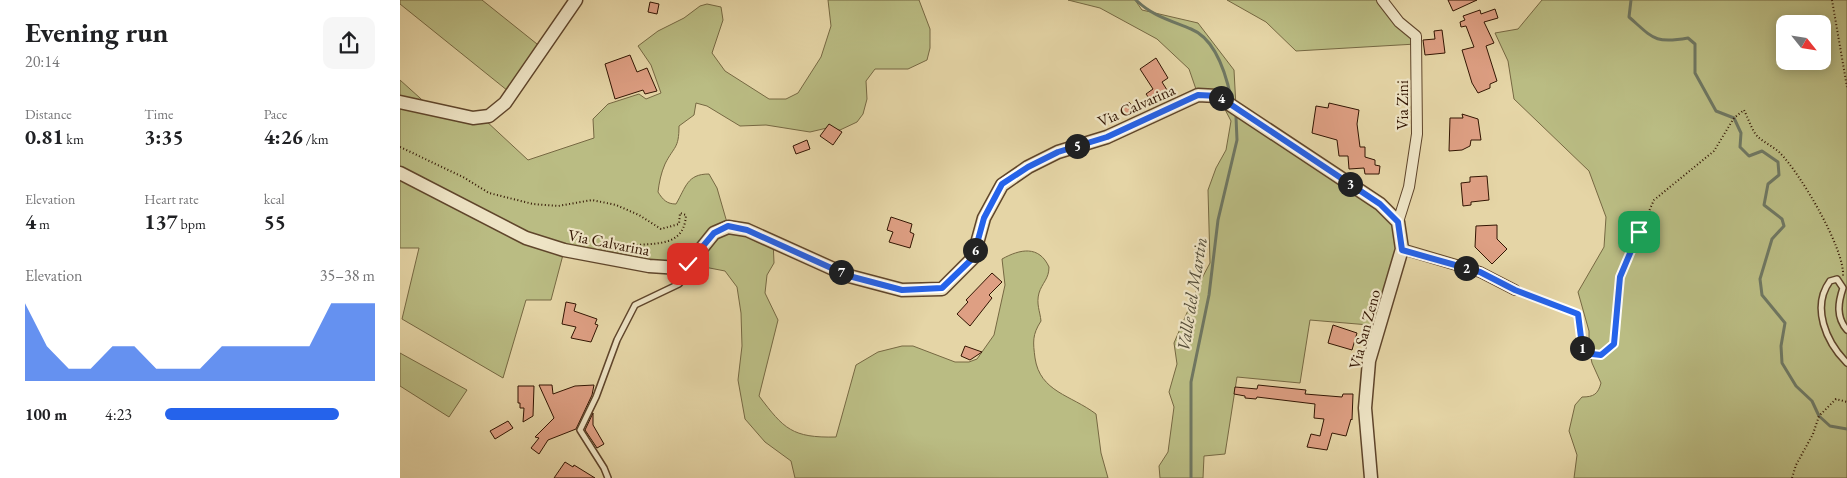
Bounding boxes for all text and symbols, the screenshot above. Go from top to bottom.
text: Evening run [25,14,168,50]
north arrow [1776,15,1831,70]
map controls [1776,15,1831,70]
button: share [323,17,375,69]
text: 20:14 [25,51,60,72]
street label: Via Calvarina [1094,79,1179,132]
street label: Via Zini [1392,80,1413,130]
pin: 4 [1208,86,1234,110]
text: 4 [1218,89,1225,107]
text: Distance [25,105,72,123]
text: Time [144,105,174,123]
text: Pace [264,105,287,123]
text: 0.81 [25,123,64,150]
text: 3:35 [144,123,184,150]
text: 4:26 [264,123,303,150]
text: km [64,130,84,148]
text: /km [303,130,329,148]
pin: 5 [1064,134,1090,158]
text: 5 [1074,137,1081,155]
pin: 3 [1338,172,1362,196]
text: 3 [1347,175,1354,193]
text: Elevation [25,190,75,208]
text: Heart rate [144,190,199,208]
text: kcal [264,190,285,208]
text: 4 [25,208,36,235]
text: 137 [144,208,178,235]
text: 55 [264,208,286,235]
pin [1618,211,1660,253]
text: m [36,215,50,233]
text: bpm [178,215,206,233]
icon: arrive [1625,218,1653,246]
street label: Via Calvarina [566,224,652,261]
water label: Valle del Martin [1171,236,1212,352]
pin: 6 [962,238,988,262]
text: 6 [972,241,979,259]
pin [667,243,709,285]
icon: check [674,250,702,278]
pin: 2 [1454,256,1478,280]
text: 2 [1463,259,1470,277]
pin: 7 [828,260,854,284]
text: 7 [838,263,845,281]
text: Elevation [25,265,83,286]
text: 35–38 m [320,265,375,286]
street label: Via San Zeno [1344,287,1385,371]
pin: 1 [1570,336,1594,360]
text: 1 [1579,339,1586,357]
text: 100 m [25,404,67,425]
text: 4:23 [105,404,132,425]

